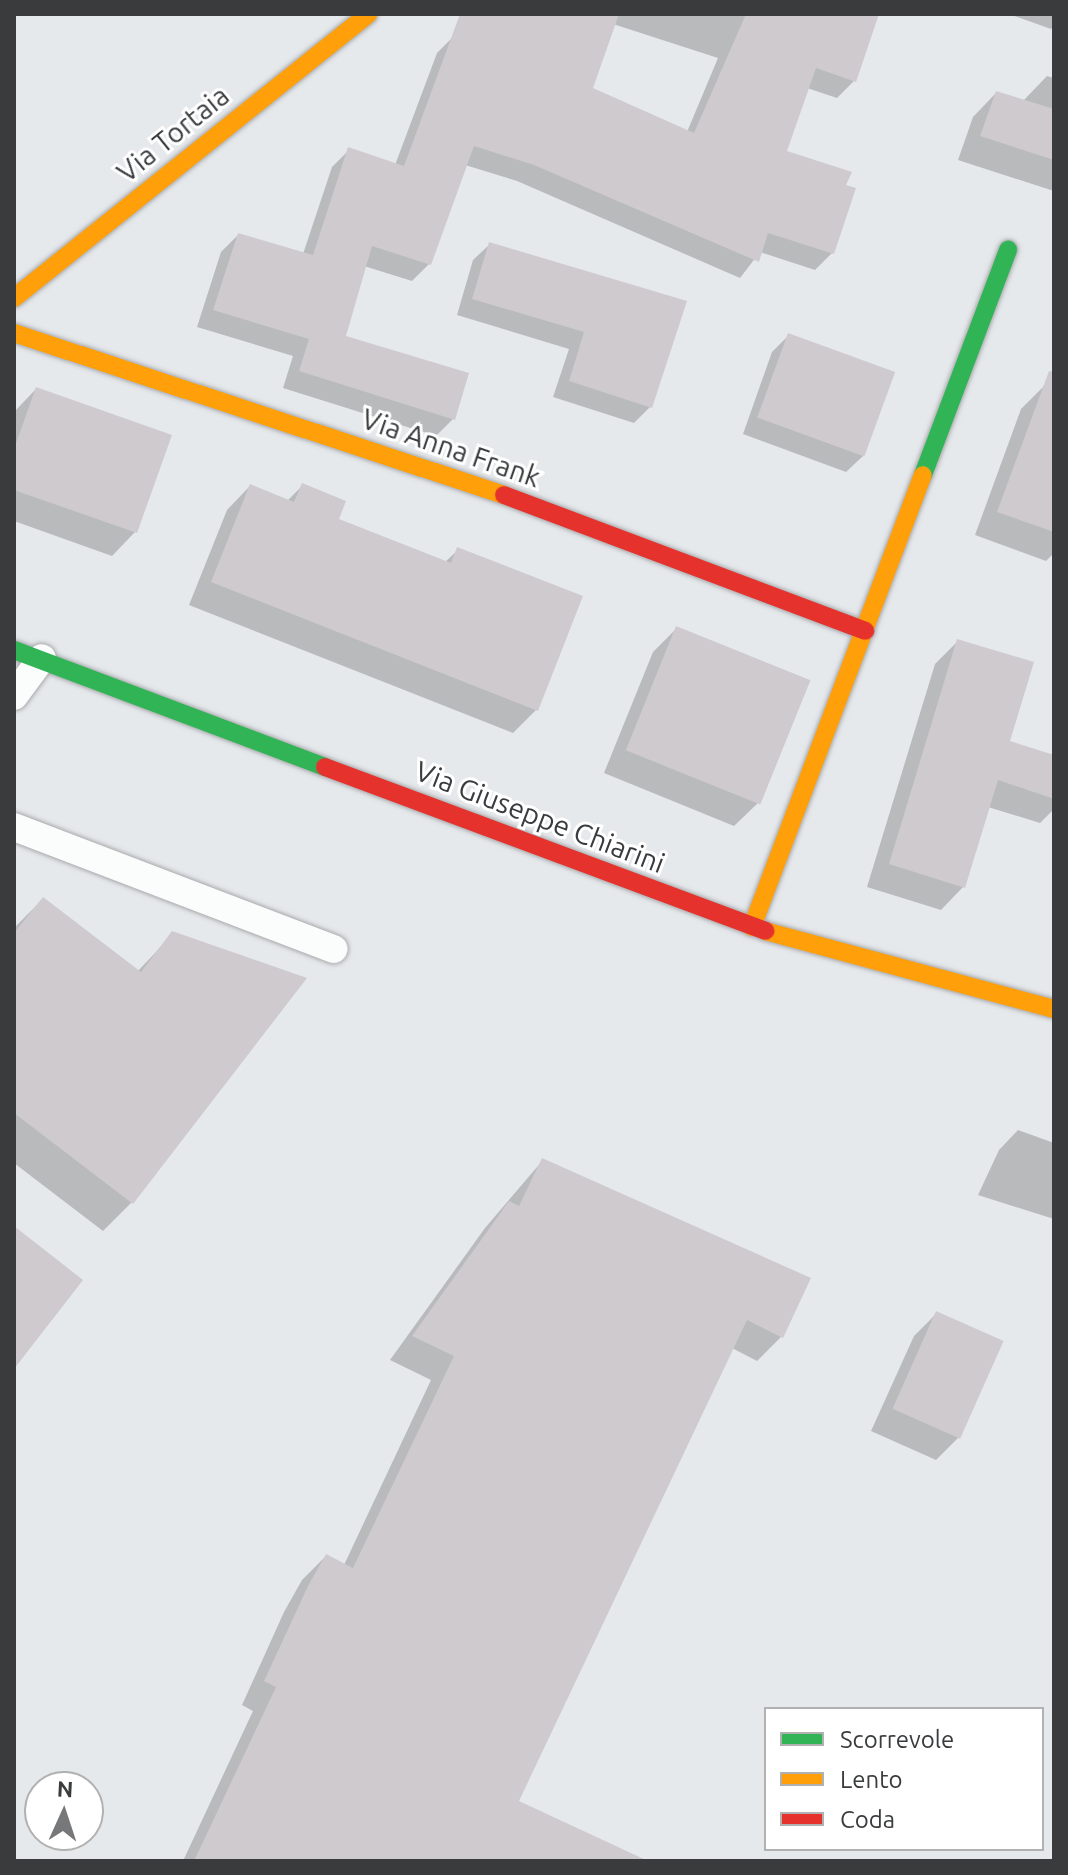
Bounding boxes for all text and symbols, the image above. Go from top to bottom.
street label: Via Tortaia [110,79,236,189]
street label: Via Anna Frank [357,402,545,494]
street label: Via Giuseppe Chiarini [411,754,669,880]
legend [764,1707,1044,1851]
text: Scorrevole [840,1726,954,1753]
text: Lento [840,1766,903,1793]
north arrow [24,1771,104,1851]
text: N [56,1776,74,1801]
text: Coda [840,1806,895,1833]

